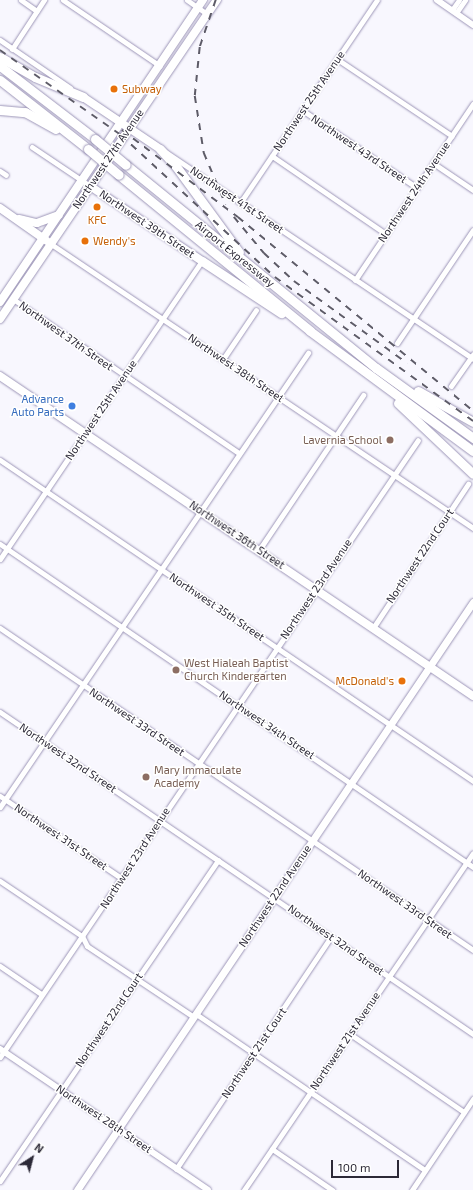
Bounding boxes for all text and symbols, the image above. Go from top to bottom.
street label: Northwest 25th Avenue [270,48,348,154]
place label: Subway [122,82,162,96]
marker: Subway [109,84,119,94]
street label: Northwest 27th Avenue [70,106,146,212]
street label: Northwest 43rd Street [309,112,409,186]
street label: Northwest 24th Avenue [375,139,453,245]
street label: Northwest 41st Street [188,164,286,236]
street label: Northwest 39th Street [97,187,197,261]
marker: KFC [92,202,102,212]
place label: KFC [88,213,106,227]
street label: Airport Expressway [193,218,277,290]
place label: Wendy's [93,234,136,248]
marker: Wendy's [80,236,90,246]
street label: Northwest 37th Street [17,299,115,373]
street label: Northwest 38th Street [186,331,286,405]
street label: Northwest 25th Avenue [62,357,140,463]
place label: Advance Auto Parts [11,393,64,419]
marker: Advance Auto Parts [67,401,77,411]
place label: Lavernia School [303,433,382,447]
marker: Lavernia School [385,435,395,445]
street label: Northwest 36th Street [187,498,287,572]
street label: Northwest 22nd Court [383,506,457,606]
street label: Northwest 23rd Avenue [277,536,355,642]
street label: Northwest 35th Street [167,570,267,644]
place label: West Hialeah Baptist Church Kindergarten [184,657,288,683]
marker: West Hialeah Baptist Church Kindergarten [171,665,181,675]
place label: McDonald's [336,674,394,688]
marker: McDonald's [397,676,407,686]
street label: Northwest 33rd Street [87,685,187,759]
street label: Northwest 34th Street [217,688,317,762]
street label: Northwest 32nd Street [17,721,119,795]
place label: Mary Immaculate Academy [154,764,242,790]
marker: Mary Immaculate Academy [141,772,151,782]
street label: Northwest 31st Street [12,801,110,873]
street label: Northwest 23rd Avenue [97,805,173,911]
street label: Northwest 22nd Avenue [236,842,314,950]
street label: Northwest 33rd Street [355,866,455,942]
street label: Northwest 32nd Street [285,902,387,978]
street label: Northwest 22nd Court [72,970,146,1070]
street label: Northwest 21st Avenue [307,989,383,1093]
street label: Northwest 21st Court [219,1005,289,1101]
street label: Northwest 28th Street [54,1082,154,1156]
north arrow [12,1138,52,1178]
text: N [32,1140,46,1155]
scale bar [333,1152,401,1178]
text: 100 m [338,1160,370,1174]

